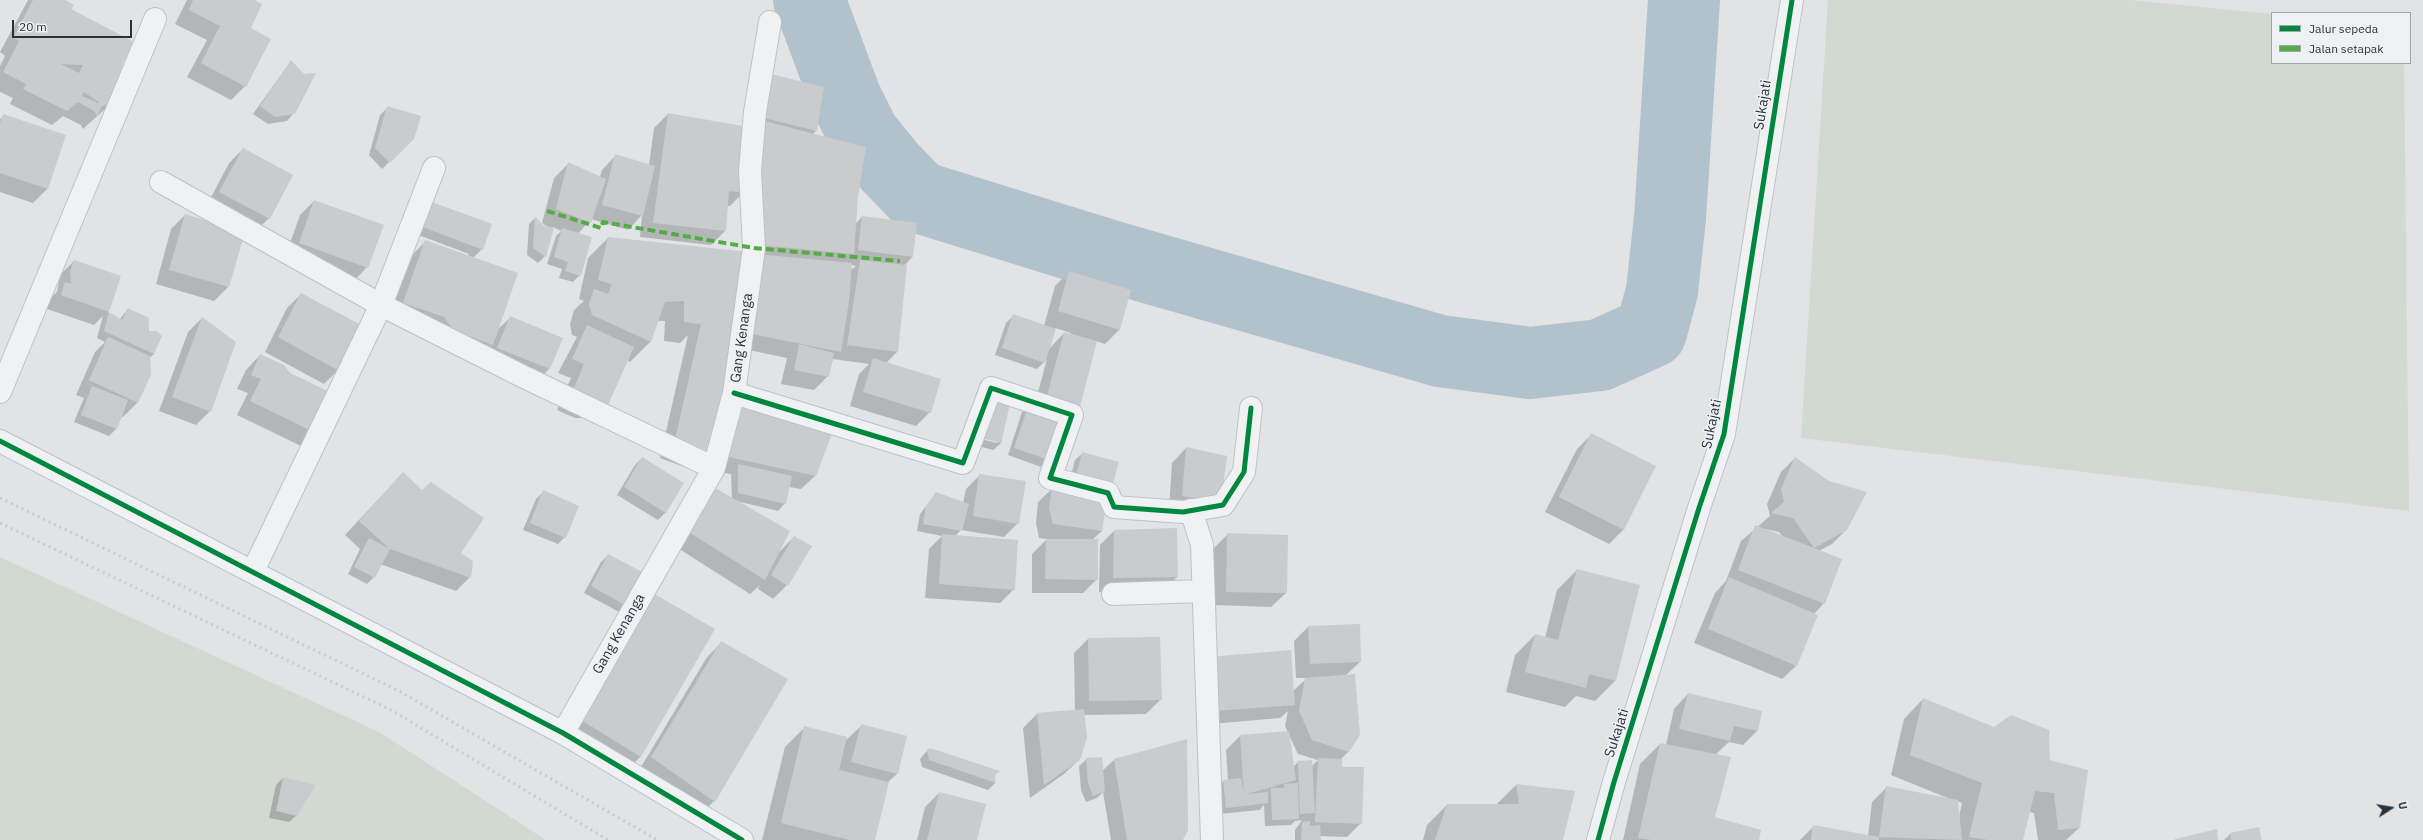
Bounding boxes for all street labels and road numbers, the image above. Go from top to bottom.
street label: Sukajati [1751,79,1775,131]
street label: Gang Kenanga [727,292,757,384]
street label: Sukajati [1699,398,1725,450]
street label: Gang Kenanga [589,591,649,677]
street label: Sukajati [1601,707,1633,759]

